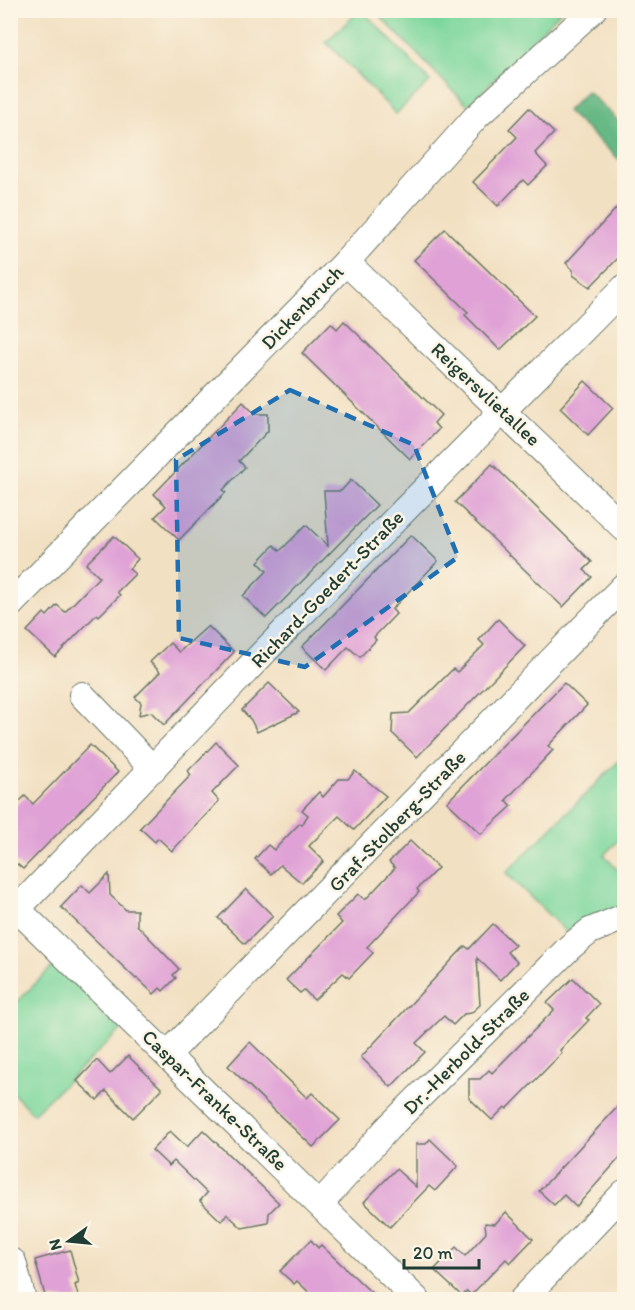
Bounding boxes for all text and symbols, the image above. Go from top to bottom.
street label: Dickenbruch [256,260,348,354]
street label: Reigersvlietallee [426,337,546,451]
street label: Richard-Goedert-Straße [246,505,408,673]
street label: Graf-Stolberg-Straße [323,745,471,897]
street label: Dr.-Herbold-Straße [398,983,534,1119]
street label: Caspar-Franke-Straße [137,1024,293,1176]
north arrow [39,1211,99,1271]
scale bar [404,1232,479,1270]
text: N [44,1237,66,1252]
text: 20 m [413,1242,453,1264]

